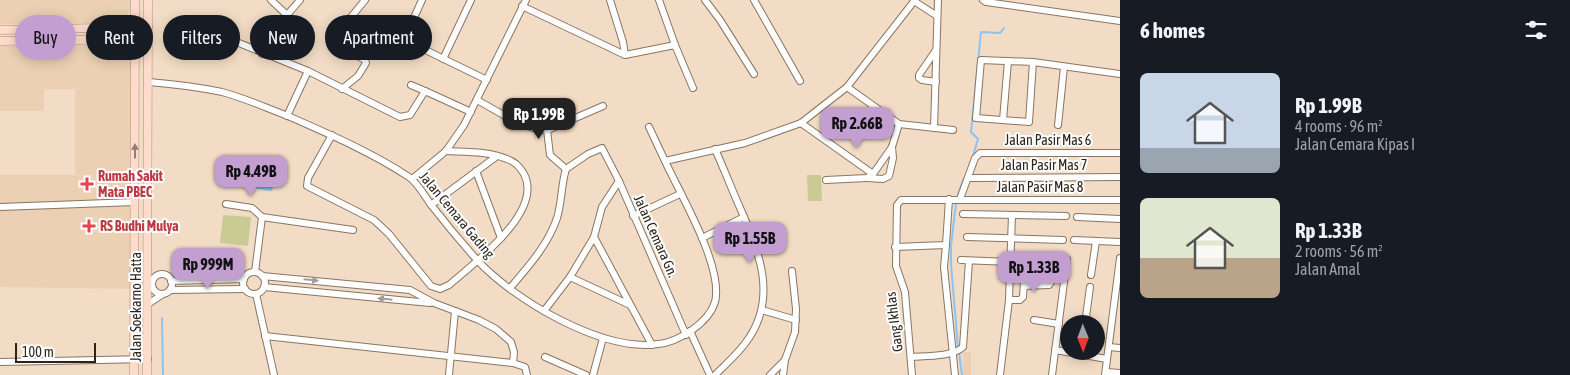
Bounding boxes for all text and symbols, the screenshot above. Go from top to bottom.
chip: Buy [15,15,76,60]
chip: Rent [86,15,153,60]
chip: Filters [163,15,240,60]
chip: New [250,15,315,60]
chip: Apartment [325,15,432,60]
icon: filters [1522,16,1550,44]
text: 6 homes [1140,18,1205,42]
icon: home [1180,93,1240,153]
text: Rp 1.99B [1295,93,1362,117]
pin: Rp 1.99B [487,98,591,140]
text: Rp 1.99B [514,105,564,123]
pin: Rp 2.66B [805,106,909,149]
text: Rp 2.66B [832,114,882,132]
text: 4 rooms · 96 m² [1295,117,1383,135]
street label: Jalan Pasir Mas 6 [1005,132,1092,148]
text: Jalan Cemara Kipas I [1295,135,1415,153]
one-way arrow [131,143,139,159]
pin: Rp 4.49B [199,154,303,197]
street label: Jalan Pasir Mas 7 [1001,157,1087,173]
text: Rp 4.49B [226,162,276,180]
place label: Rumah Sakit Mata PBEC [98,168,163,200]
street label: Jalan Cemara Gading [416,168,498,262]
marker: Rumah Sakit Mata PBEC [80,177,94,191]
street label: Jalan Pasir Mas 8 [997,179,1084,195]
street label: Jalan Cemara Gn. [631,192,681,280]
place label: RS Budhi Mulya [100,218,179,234]
icon: home [1180,218,1240,278]
text: Rp 1.33B [1295,218,1362,242]
marker: RS Budhi Mulya [82,219,96,233]
pin: Rp 1.55B [698,222,802,264]
text: Rp 1.55B [725,229,775,247]
text: 2 rooms · 56 m² [1295,242,1383,260]
pin: Rp 999M [162,248,254,290]
pin: Rp 1.33B [982,250,1086,293]
street label: Jalan Soekarno Hatta [128,252,144,362]
text: Rp 999M [182,255,234,273]
text: Rp 1.33B [1009,258,1059,276]
text: Jalan Amal [1295,260,1360,278]
one-way arrow [303,277,319,285]
street label: Gang Ikhlas [882,291,906,353]
one-way arrow [377,295,393,303]
north arrow [1060,315,1105,360]
map controls [1060,315,1105,360]
scale bar [15,340,96,363]
text: 100 m [22,344,54,360]

